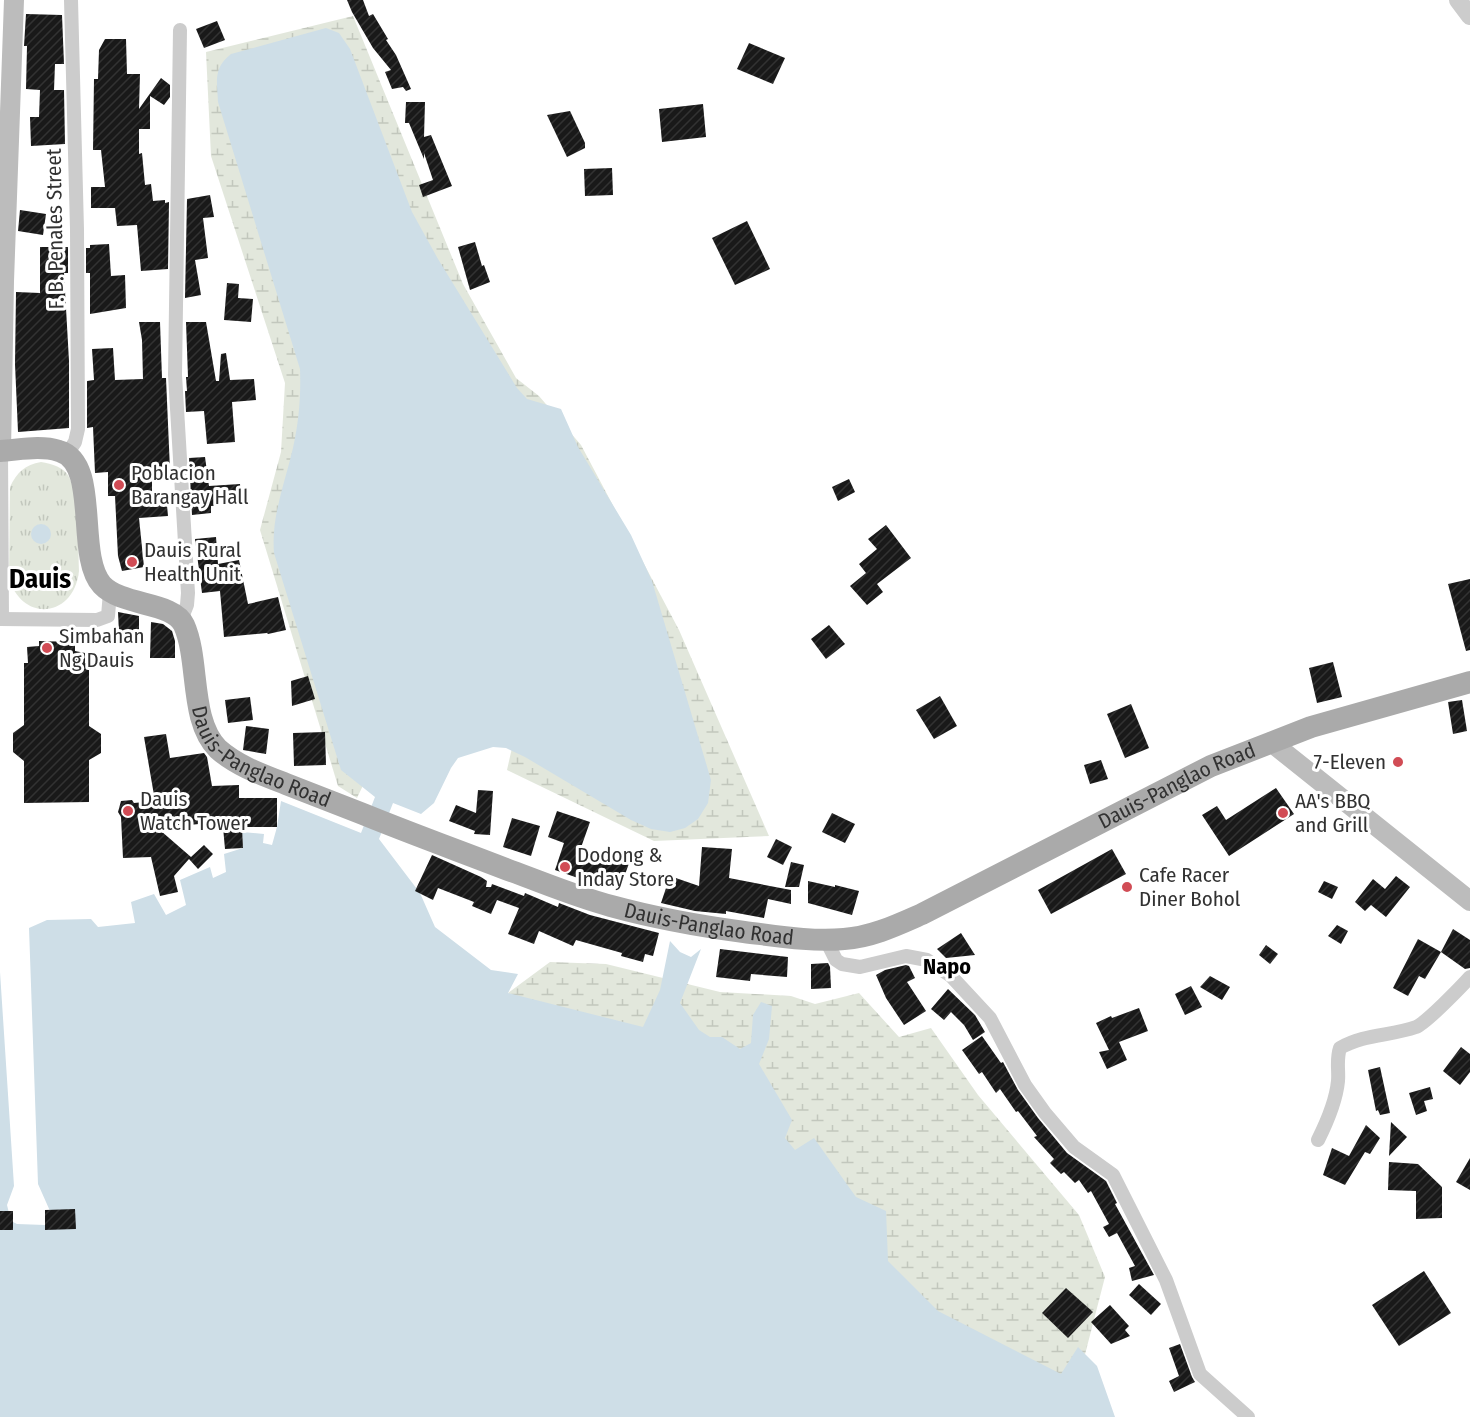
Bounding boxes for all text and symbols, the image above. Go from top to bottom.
street label: F. B. Penales Street [41,148,69,310]
place label: Poblacion Barangay Hall [131,460,249,510]
marker: Poblacion Barangay Hall [112,478,126,492]
place label: Dauis Rural Health Unit [144,537,242,587]
marker: Dauis Rural Health Unit [125,555,139,569]
district label: Dauis [9,563,71,595]
place label: Simbahan Ng Dauis [59,623,145,673]
marker: Simbahan Ng Dauis [40,641,54,655]
street label: Dauis-Panglao Road [186,703,334,813]
street label: Dauis-Panglao Road [1094,737,1259,835]
place label: 7-Eleven [1314,749,1386,775]
marker: 7-Eleven [1391,755,1405,769]
place label: Dauis Watch Tower [140,786,249,836]
place label: AA's BBQ and Grill [1295,788,1371,838]
marker: Dauis Watch Tower [121,804,135,818]
marker: AA's BBQ and Grill [1276,806,1290,820]
place label: Dodong & Inday Store [577,842,674,892]
marker: Dodong & Inday Store [558,860,572,874]
place label: Cafe Racer Diner Bohol [1139,862,1241,912]
marker: Cafe Racer Diner Bohol [1120,880,1134,894]
street label: Dauis-Panglao Road [622,897,795,951]
district label: Napo [923,953,971,980]

